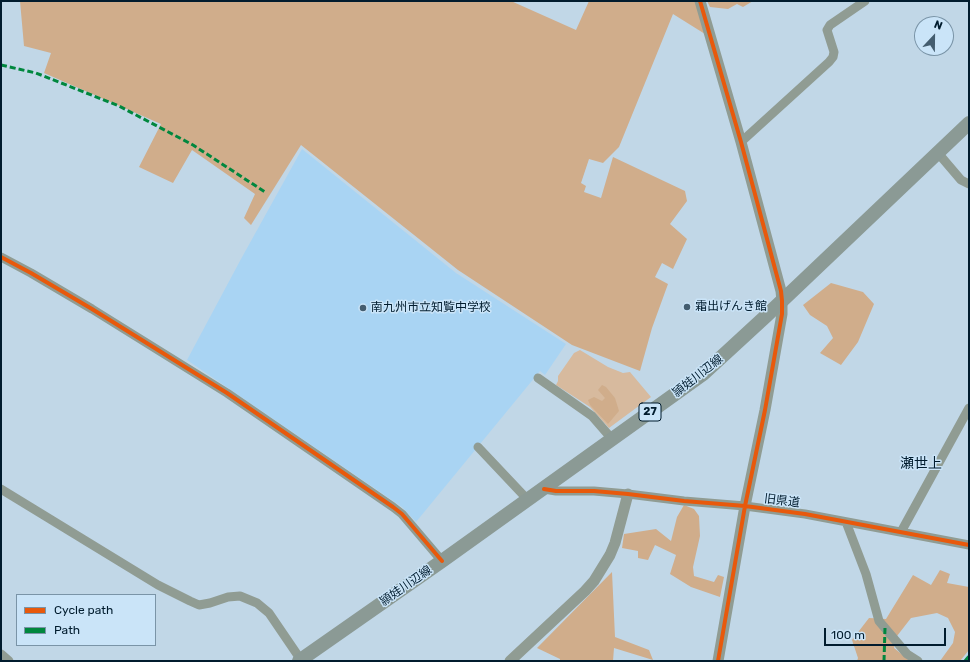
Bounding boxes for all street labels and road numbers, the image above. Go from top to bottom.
street label: 頴娃川辺線 [670,352,726,400]
road number: 27 [639,403,661,421]
street label: 旧県道 [763,492,801,510]
street label: 頴娃川辺線 [377,563,435,609]

